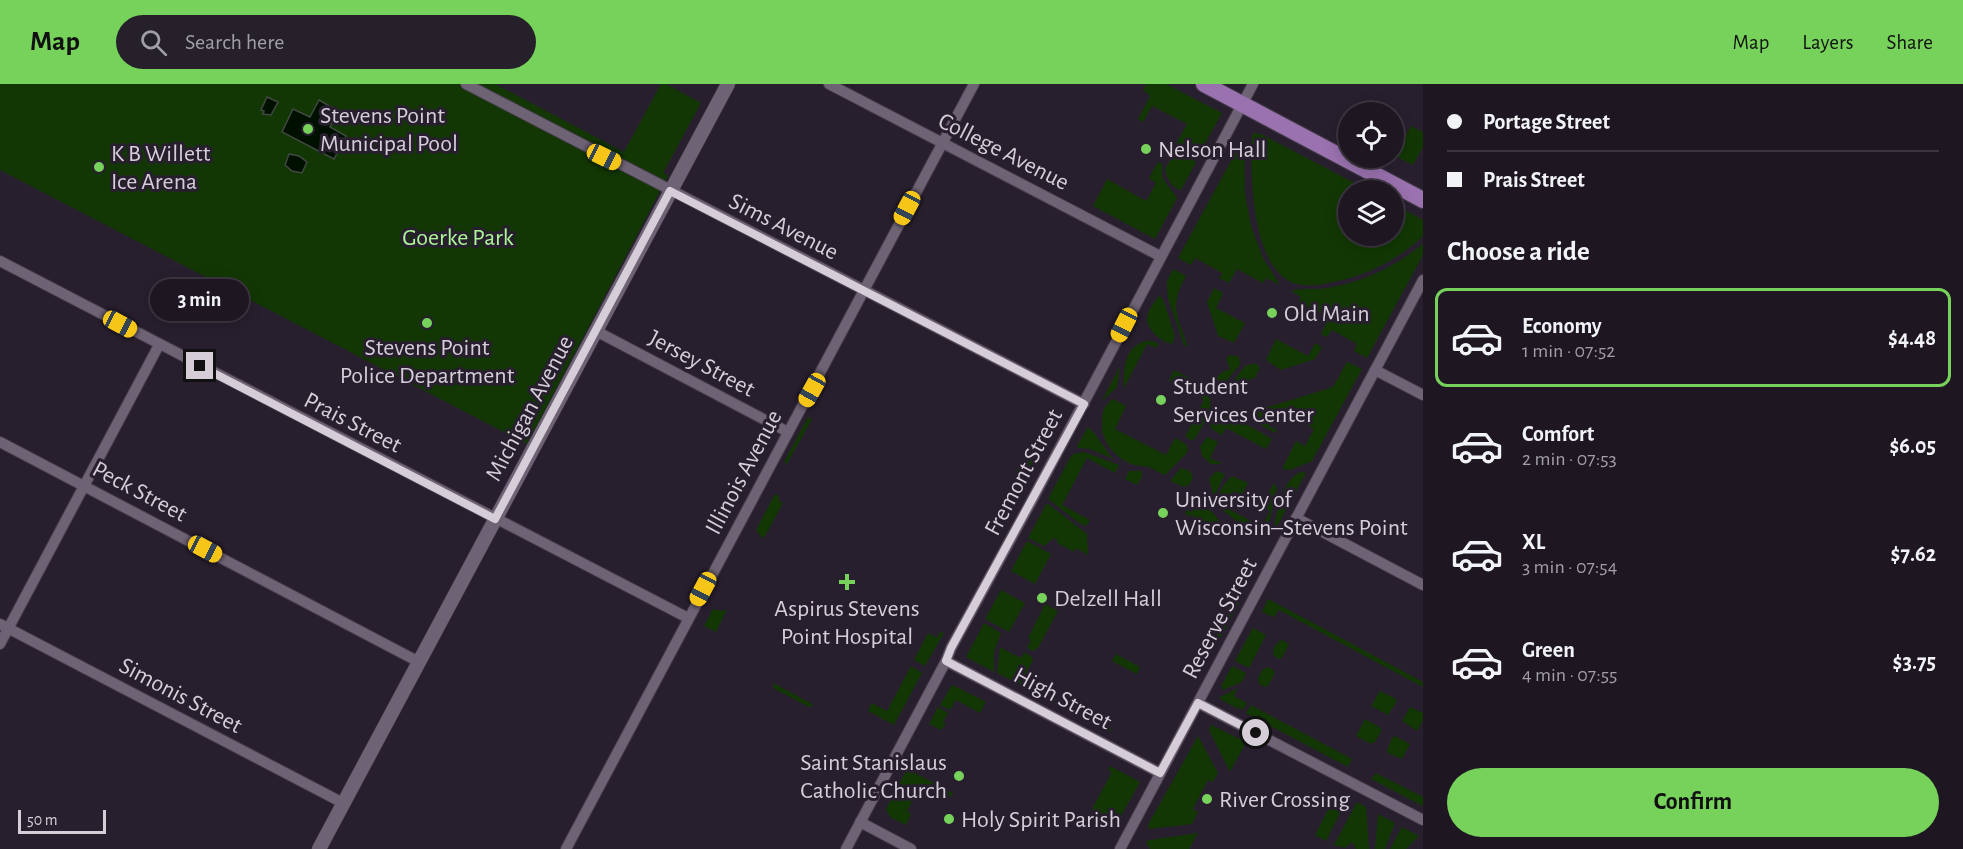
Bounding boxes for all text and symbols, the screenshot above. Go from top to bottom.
search box [116,15,536,69]
icon: search [137,26,170,59]
text: Map [30,28,80,56]
text: Search here [185,31,284,53]
text: Map [1733,32,1769,53]
text: Layers [1802,32,1853,53]
text: Share [1886,32,1933,53]
map controls [1338,102,1404,246]
button: locate [1338,102,1404,168]
place label: Stevens Point Municipal Pool [320,104,458,156]
street label: College Avenue [934,109,1073,195]
text: Portage Street [1483,111,1610,133]
marker: Stevens Point Municipal Pool [301,122,315,136]
place label: Nelson Hall [1158,138,1267,162]
car [584,141,624,173]
place label: K B Willett Ice Arena [111,142,211,194]
marker: Nelson Hall [1139,142,1153,156]
marker: K B Willett Ice Arena [92,160,106,174]
text: Prais Street [1483,169,1585,191]
button: layers [1338,180,1404,246]
car [891,188,923,228]
street label: Sims Avenue [725,189,842,265]
park label: Goerke Park [402,226,514,250]
text: Choose a ride [1447,238,1590,265]
callout: 3 min [150,279,250,321]
text: 3 min [178,290,221,310]
place label: Old Main [1284,302,1370,326]
car [1108,305,1140,345]
marker: Old Main [1265,306,1279,320]
car [100,308,140,340]
icon: car [1450,311,1504,365]
text: Economy [1522,315,1602,337]
marker: Stevens Point Police Department [420,316,434,330]
street label: Jersey Street [644,326,759,402]
text: $4.48 [1888,327,1936,349]
street label: Michigan Avenue [482,332,578,485]
place label: Stevens Point Police Department [340,336,515,388]
text: 1 min · 07:52 [1522,341,1615,361]
route end [186,352,213,379]
car [795,370,829,410]
place label: Student Services Center [1173,375,1314,427]
street label: Prais Street [300,388,405,458]
marker: Student Services Center [1154,393,1168,407]
street label: Fremont Street [981,405,1067,540]
street label: Illinois Avenue [701,406,787,539]
icon: car [1450,419,1504,473]
text: Comfort [1522,423,1594,445]
text: $6.05 [1889,435,1936,457]
text: 2 min · 07:53 [1522,449,1617,469]
street label: Peck Street [88,457,191,527]
place label: University of Wisconsin–Stevens Point [1175,488,1408,540]
marker: University of Wisconsin–Stevens Point [1156,506,1170,520]
icon: car [1450,527,1504,581]
text: XL [1522,531,1545,553]
car [185,533,225,565]
text: $7.62 [1891,543,1936,565]
street label: Reserve Street [1178,554,1262,683]
text: 3 min · 07:54 [1522,557,1617,577]
car [687,569,719,609]
marker: Aspirus Stevens Point Hospital [838,573,856,591]
place label: Delzell Hall [1054,587,1162,611]
marker: Delzell Hall [1035,591,1049,605]
place label: Aspirus Stevens Point Hospital [774,597,920,649]
icon: car [1450,635,1504,689]
text: Green [1522,639,1575,661]
text: $3.75 [1893,651,1936,673]
street label: Simonis Street [115,653,246,738]
street label: High Street [1010,663,1116,735]
text: 4 min · 07:55 [1522,665,1617,685]
route start [1242,719,1269,746]
place label: Saint Stanislaus Catholic Church [800,751,947,803]
button: Confirm [1447,768,1939,837]
marker: Saint Stanislaus Catholic Church [952,769,966,783]
place label: River Crossing [1219,788,1350,812]
marker: River Crossing [1200,792,1214,806]
scale bar [18,807,106,834]
place label: Holy Spirit Parish [961,808,1121,832]
text: 50 m [27,812,58,828]
marker: Holy Spirit Parish [942,812,956,826]

